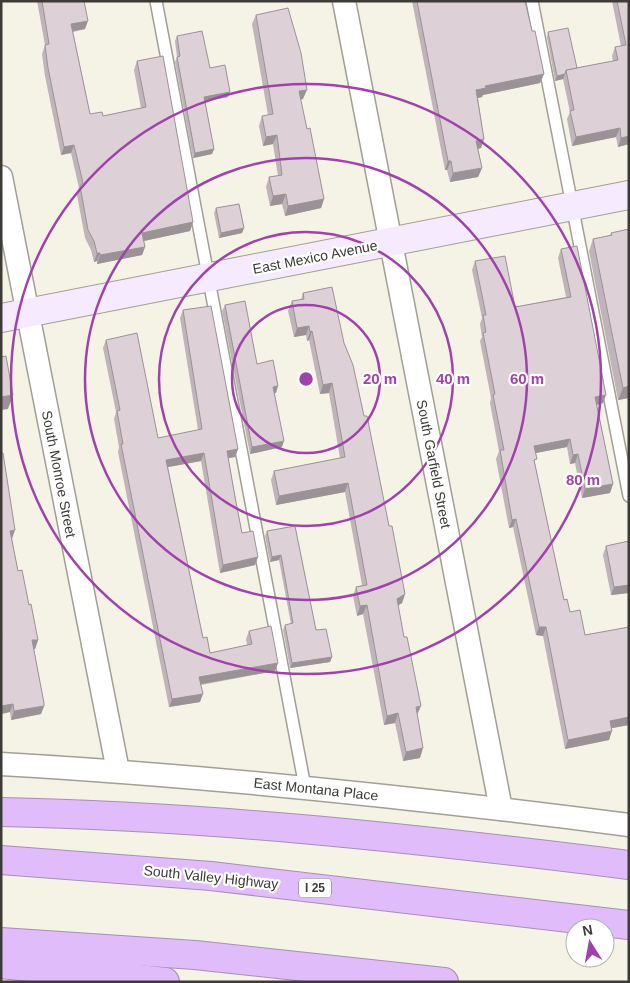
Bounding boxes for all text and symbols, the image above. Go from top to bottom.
street label: East Mexico Avenue [251,237,379,277]
centre of rings [297,370,315,388]
text: 20 m [363,370,397,387]
text: 40 m [436,370,470,387]
text: 60 m [510,370,544,387]
street label: South Garfield Street [414,398,454,530]
street label: South Monroe Street [39,409,79,539]
text: 80 m [566,471,600,488]
street label: East Montana Place [253,774,379,804]
street label: South Valley Highway [143,862,279,892]
road number: I 25 [299,878,331,898]
north arrow [565,918,615,968]
text: N [581,921,594,939]

